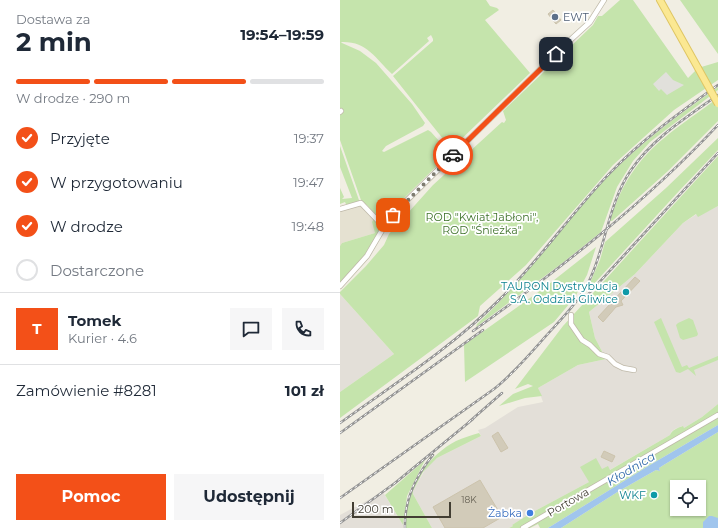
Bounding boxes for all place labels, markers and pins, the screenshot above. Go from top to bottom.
place label: EWT [563,10,589,24]
marker: EWT [550,12,560,22]
pin [539,37,573,71]
pin [376,198,410,232]
place label: TAURON Dystrybucja S.A. Oddział Gliwice [501,279,618,306]
marker: TAURON Dystrybucja S.A. Oddział Gliwice [621,287,631,297]
place label: WKF [619,488,646,502]
marker: WKF [649,490,659,500]
place label: Żabka [488,506,522,520]
marker: Żabka [525,508,535,518]

